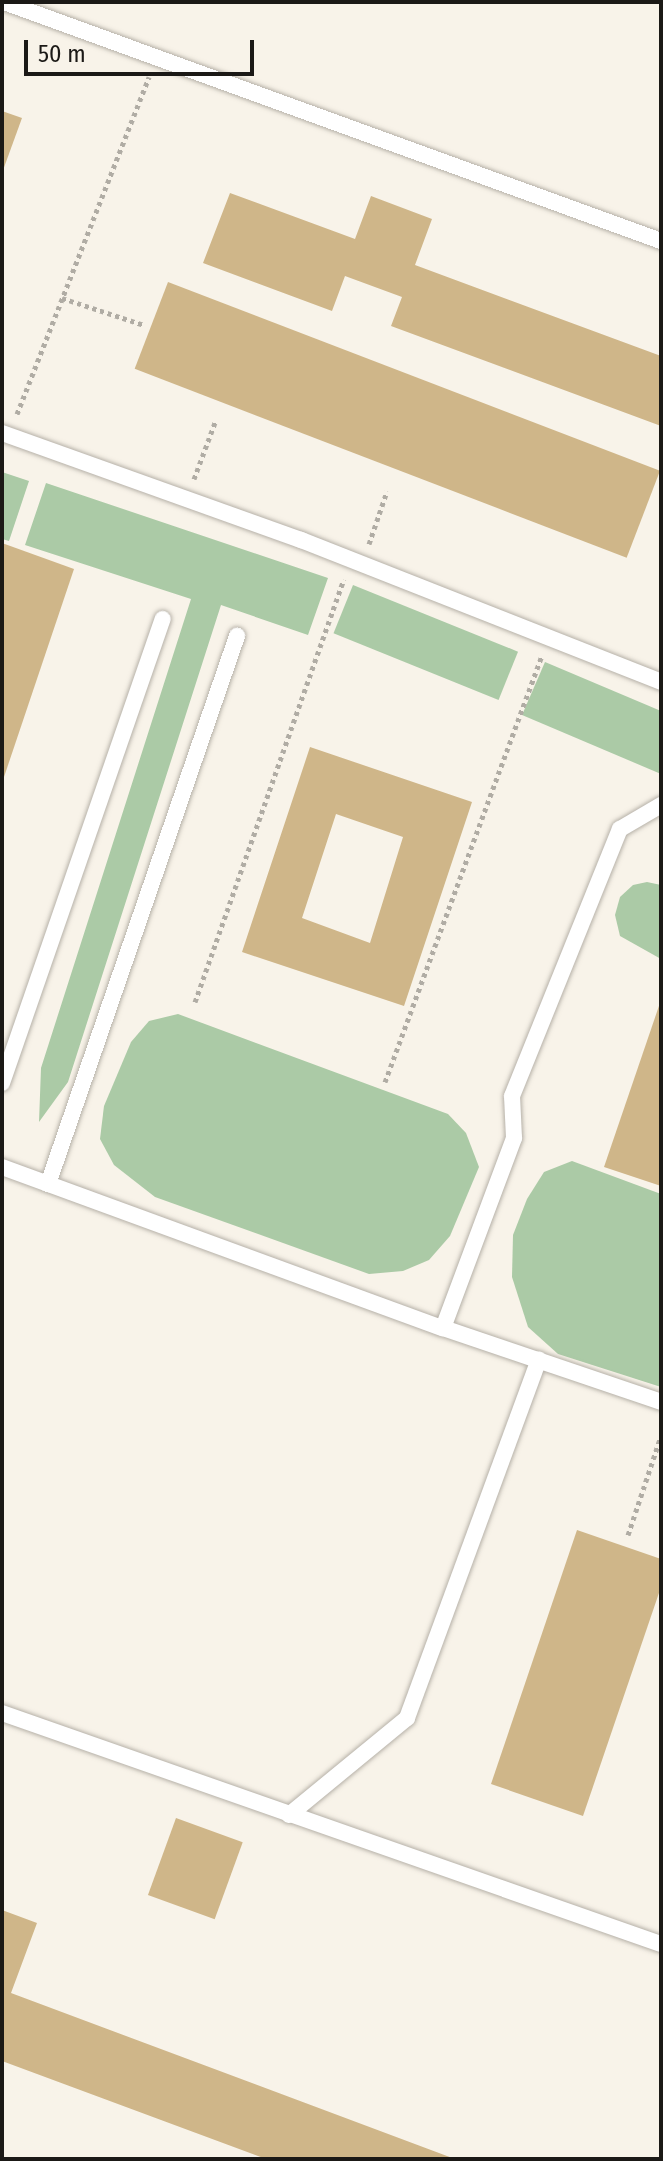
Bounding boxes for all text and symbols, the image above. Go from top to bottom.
scale bar [28,24,258,74]
text: 50 m [38,40,86,68]

